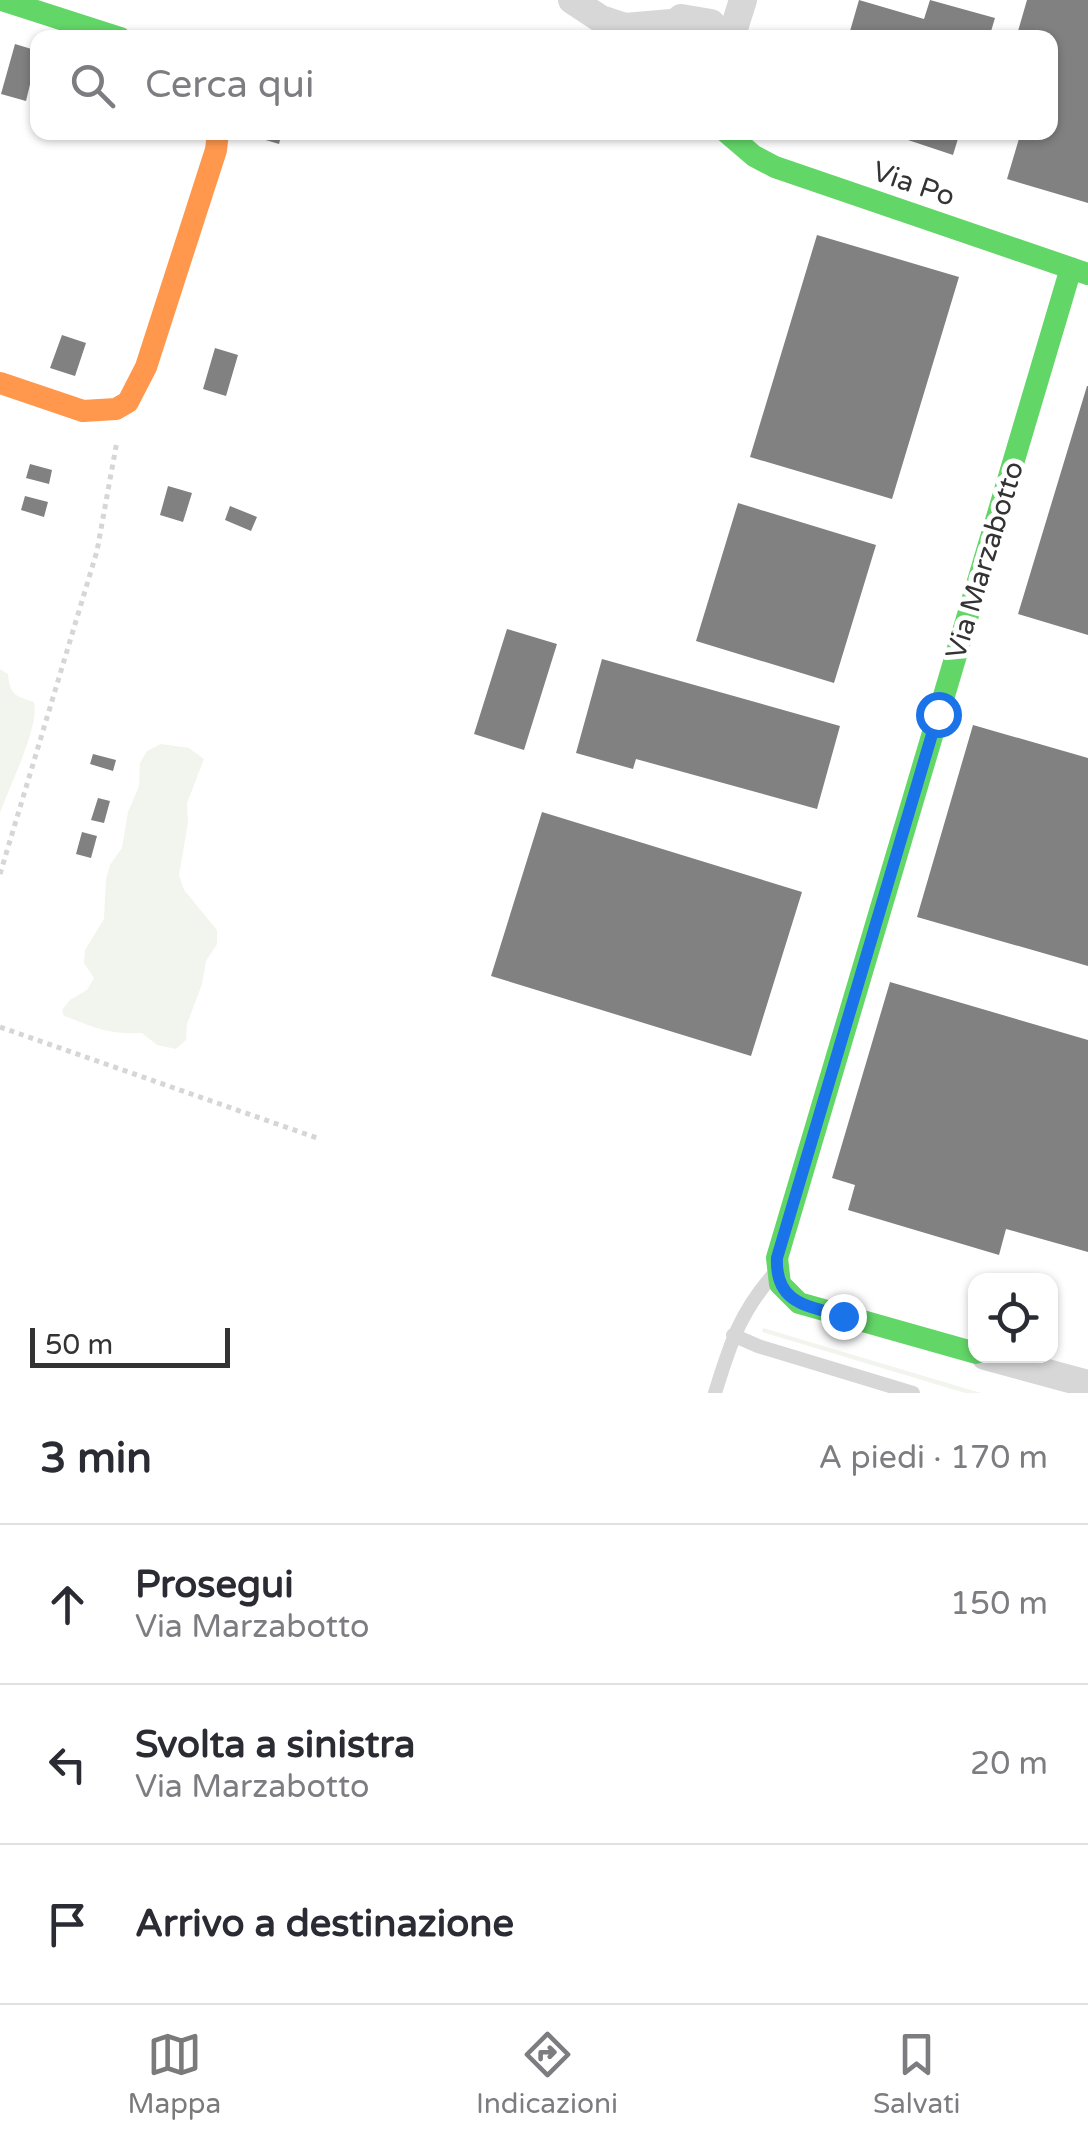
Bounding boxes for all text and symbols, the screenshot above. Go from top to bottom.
search box [30,30,1058,140]
icon: search [65,58,120,113]
text: Cerca qui [145,62,314,108]
street label: Via Po [868,154,959,214]
street label: Via Marzabotto [939,457,1031,663]
route start [916,692,962,738]
map controls [968,1273,1058,1363]
button: locate [968,1273,1058,1363]
route end [821,1294,867,1340]
scale bar [30,1323,230,1368]
text: 50 m [45,1328,113,1362]
text: 3 min [40,1433,152,1484]
text: A piedi · 170 m [818,1439,1048,1477]
text: Prosegui [135,1562,294,1608]
icon: ahead [40,1577,95,1632]
text: 150 m [950,1585,1048,1623]
text: Via Marzabotto [135,1608,369,1646]
text: Svolta a sinistra [135,1722,415,1768]
icon: left [40,1737,95,1792]
text: 20 m [970,1745,1048,1783]
text: Via Marzabotto [135,1768,369,1806]
icon: arrive [40,1897,95,1952]
text: Arrivo a destinazione [135,1901,514,1947]
tab: Mappa [127,2027,221,2121]
tab: Indicazioni [476,2027,618,2121]
tab: Salvati [873,2027,961,2121]

